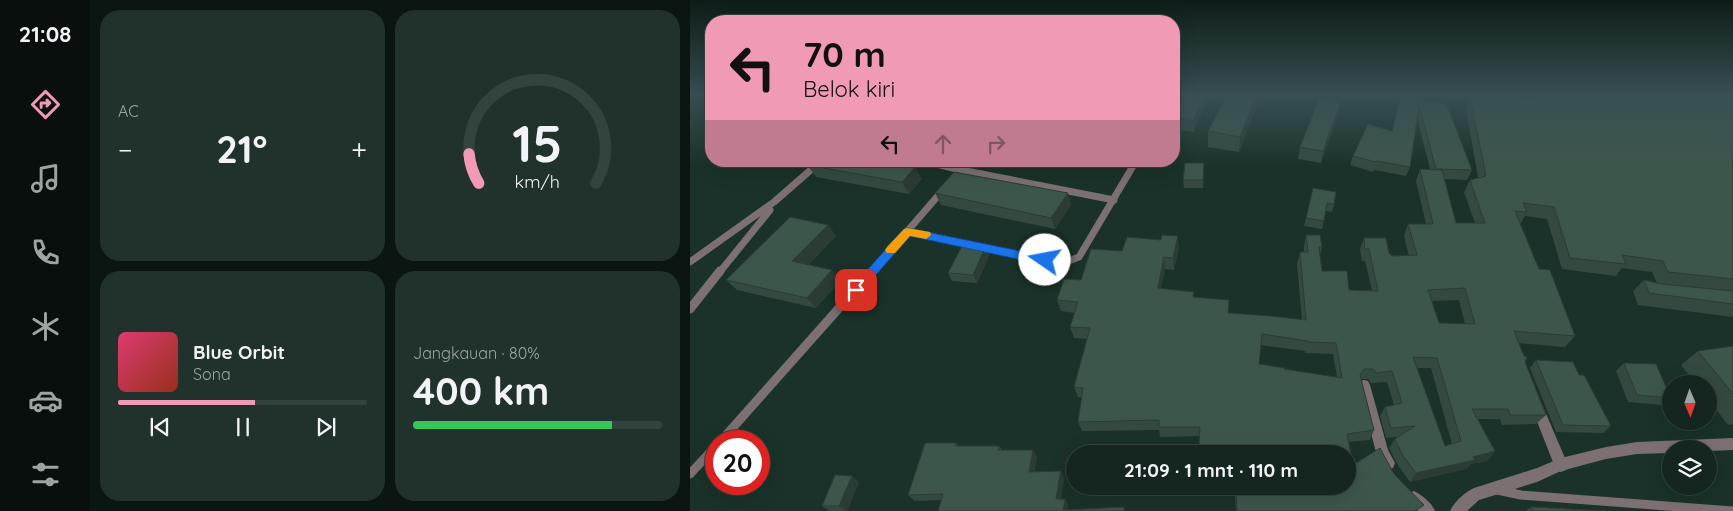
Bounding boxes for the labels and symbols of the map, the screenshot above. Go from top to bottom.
position arrow [1018,233,1070,285]
pin [835,269,877,311]
north arrow [1662,375,1718,430]
speed limit sign: 20 [705,430,770,495]

